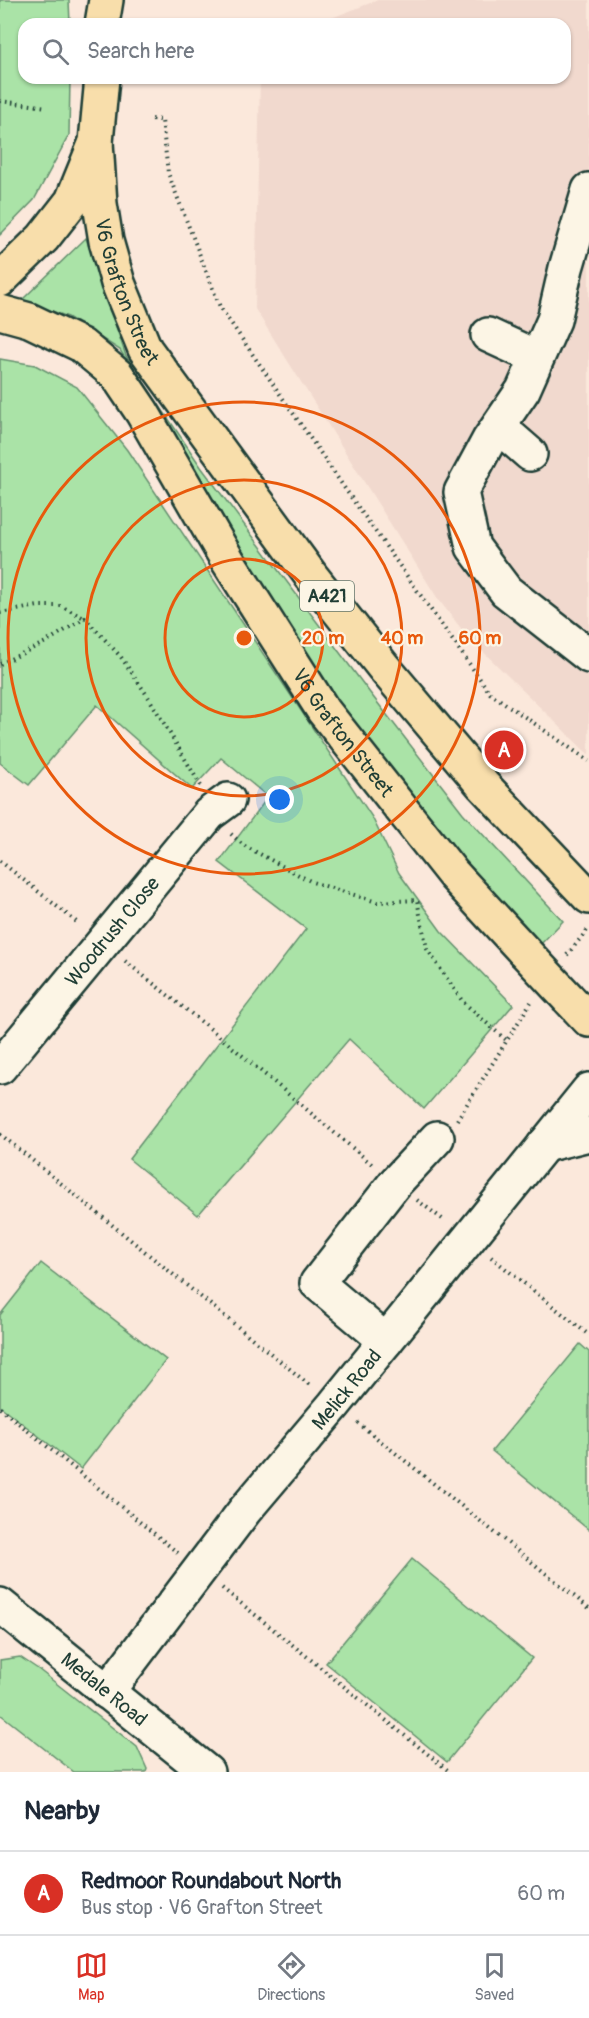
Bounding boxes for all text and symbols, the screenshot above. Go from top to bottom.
search box [18,18,571,84]
icon: search [39,35,72,68]
text: Search here [87,37,194,65]
street label: V6 Grafton Street [90,217,165,371]
road number: A421 [300,581,354,611]
text: 20 m [302,627,344,650]
text: 40 m [381,627,423,650]
text: 60 m [459,627,501,650]
centre of rings [234,628,254,648]
street label: V6 Grafton Street [287,664,400,803]
pin: A [484,728,524,772]
your location [265,785,294,814]
street label: Woodrush Close [60,872,165,992]
street label: Melick Road [306,1344,387,1435]
street label: Medale Road [56,1647,152,1732]
text: Nearby [24,1795,100,1827]
text: Redmoor Roundabout North [81,1867,341,1895]
text: A [37,1881,50,1906]
text: 60 m [518,1881,565,1906]
text: Bus stop · V6 Grafton Street [81,1895,322,1920]
tab: Map [75,1949,108,2005]
tab: Directions [257,1949,325,2005]
tab: Saved [475,1949,514,2005]

